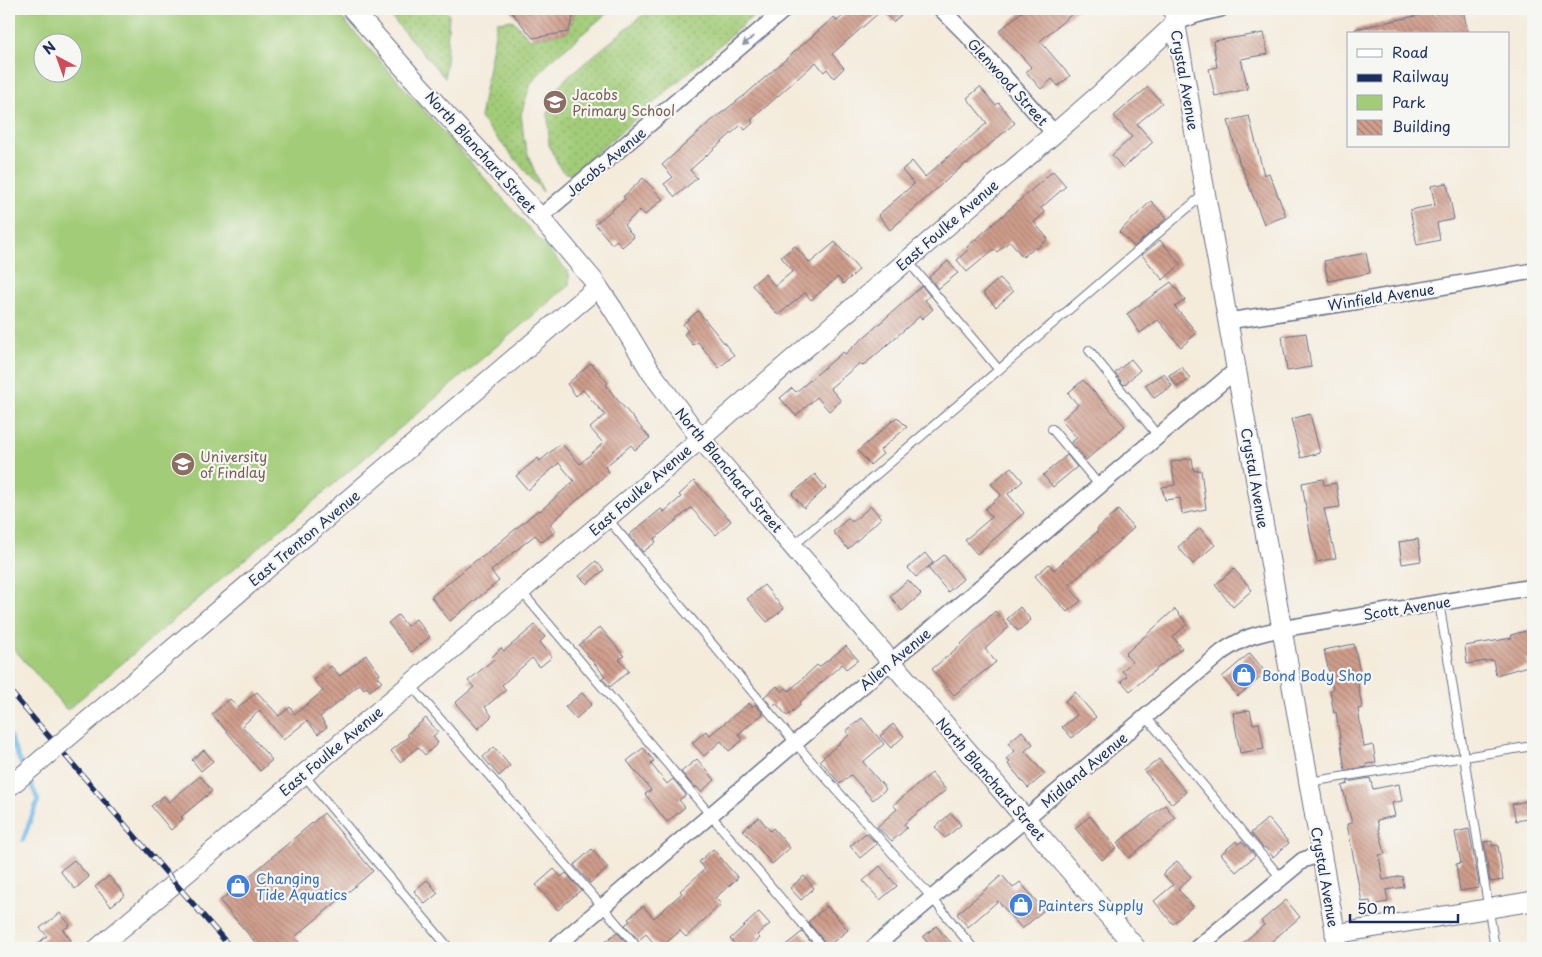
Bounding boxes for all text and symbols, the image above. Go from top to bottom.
street label: Crystal Avenue [1166,28,1204,132]
north arrow [32,32,82,82]
legend [1347,32,1510,148]
street label: Glenwood Street [963,34,1053,131]
one-way arrow [741,35,754,46]
text: N [38,36,60,59]
text: Road [1392,40,1428,63]
text: Railway [1392,64,1449,87]
place label: Jacobs Primary School [572,84,675,121]
street label: North Blanchard Street [421,86,542,218]
school or university icon: Jacobs Primary School [542,89,568,115]
text: Park [1392,90,1426,113]
text: Building [1392,114,1451,137]
street label: Jacobs Avenue [562,122,651,202]
street label: East Foulke Avenue [891,174,1003,275]
street label: Winfield Avenue [1326,278,1436,316]
street label: North Blanchard Street [670,403,788,537]
street label: Crystal Avenue [1236,426,1274,530]
street label: East Foulke Avenue [584,439,696,540]
place label: University of Findlay [200,446,267,483]
school or university icon: University of Findlay [170,451,196,477]
street label: East Trenton Avenue [244,485,364,591]
street label: Scott Avenue [1362,591,1453,625]
street label: Allen Avenue [855,623,935,695]
shop icon: Bond Body Shop [1231,662,1257,688]
place label: Bond Body Shop [1262,665,1372,686]
street label: East Foulke Avenue [275,701,388,801]
street label: North Blanchard Street [931,713,1051,846]
street label: Midland Avenue [1036,727,1132,813]
street label: Crystal Avenue [1306,825,1344,929]
place label: Changing Tide Aquatics [256,868,348,905]
shop icon: Changing Tide Aquatics [225,873,251,899]
shop icon: Painters Supply [1008,892,1034,918]
scale bar [1350,892,1457,924]
place label: Painters Supply [1038,895,1143,916]
text: 50 m [1357,896,1396,919]

